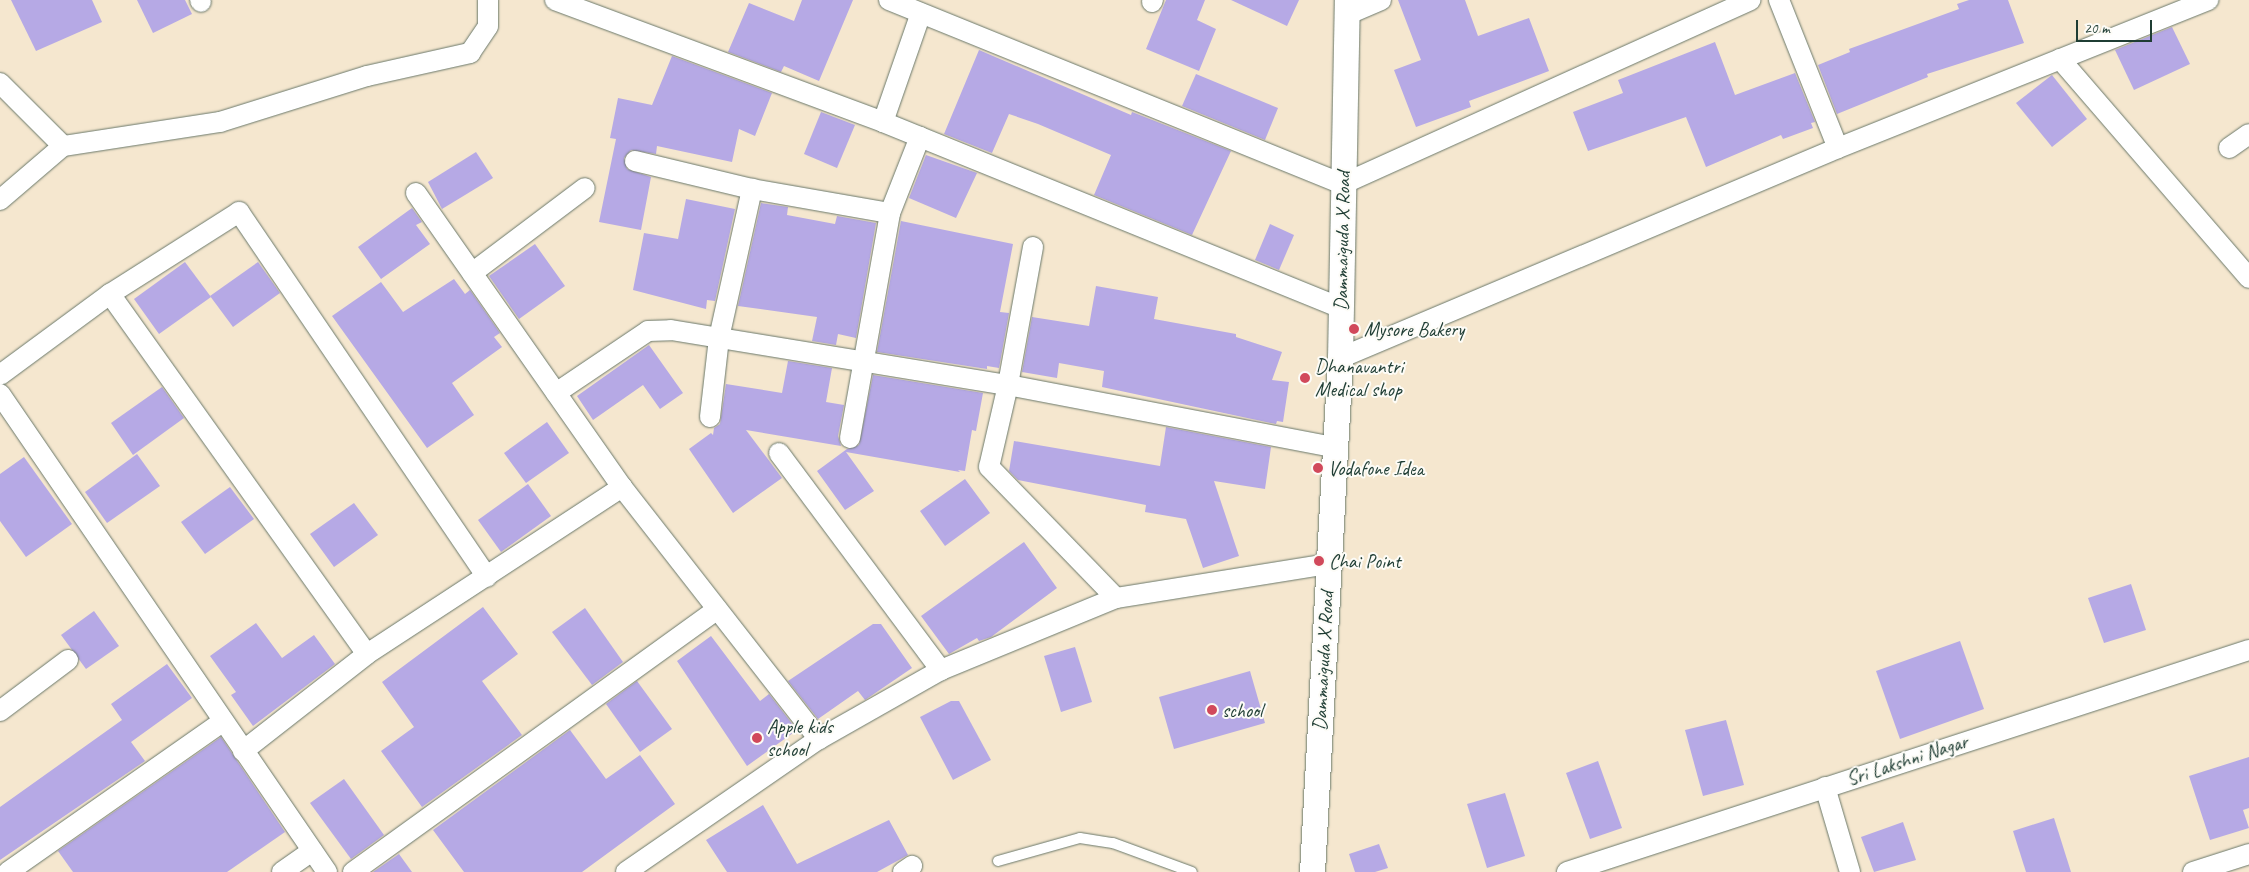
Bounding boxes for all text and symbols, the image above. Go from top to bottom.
scale bar [2079,10,2155,42]
text: 20 m [2084,19,2110,38]
street label: Dammaiguda X Road [1329,171,1355,311]
place label: Mysore Bakery [1364,317,1464,341]
marker: Mysore Bakery [1348,323,1360,335]
place label: Dhanavantri Medical shop [1315,354,1403,401]
marker: Dhanavantri Medical shop [1299,372,1311,384]
place label: Vodafone Idea [1328,456,1424,480]
marker: Vodafone Idea [1312,462,1324,474]
place label: Chai Point [1329,549,1400,573]
marker: Chai Point [1313,555,1325,567]
street label: Dammaiguda X Road [1307,591,1339,731]
place label: school [1222,698,1262,722]
marker: school [1206,704,1218,716]
place label: Apple kids school [767,714,833,761]
street label: Sri Lakshni Nagar [1843,729,1971,791]
marker: Apple kids school [751,732,763,744]

